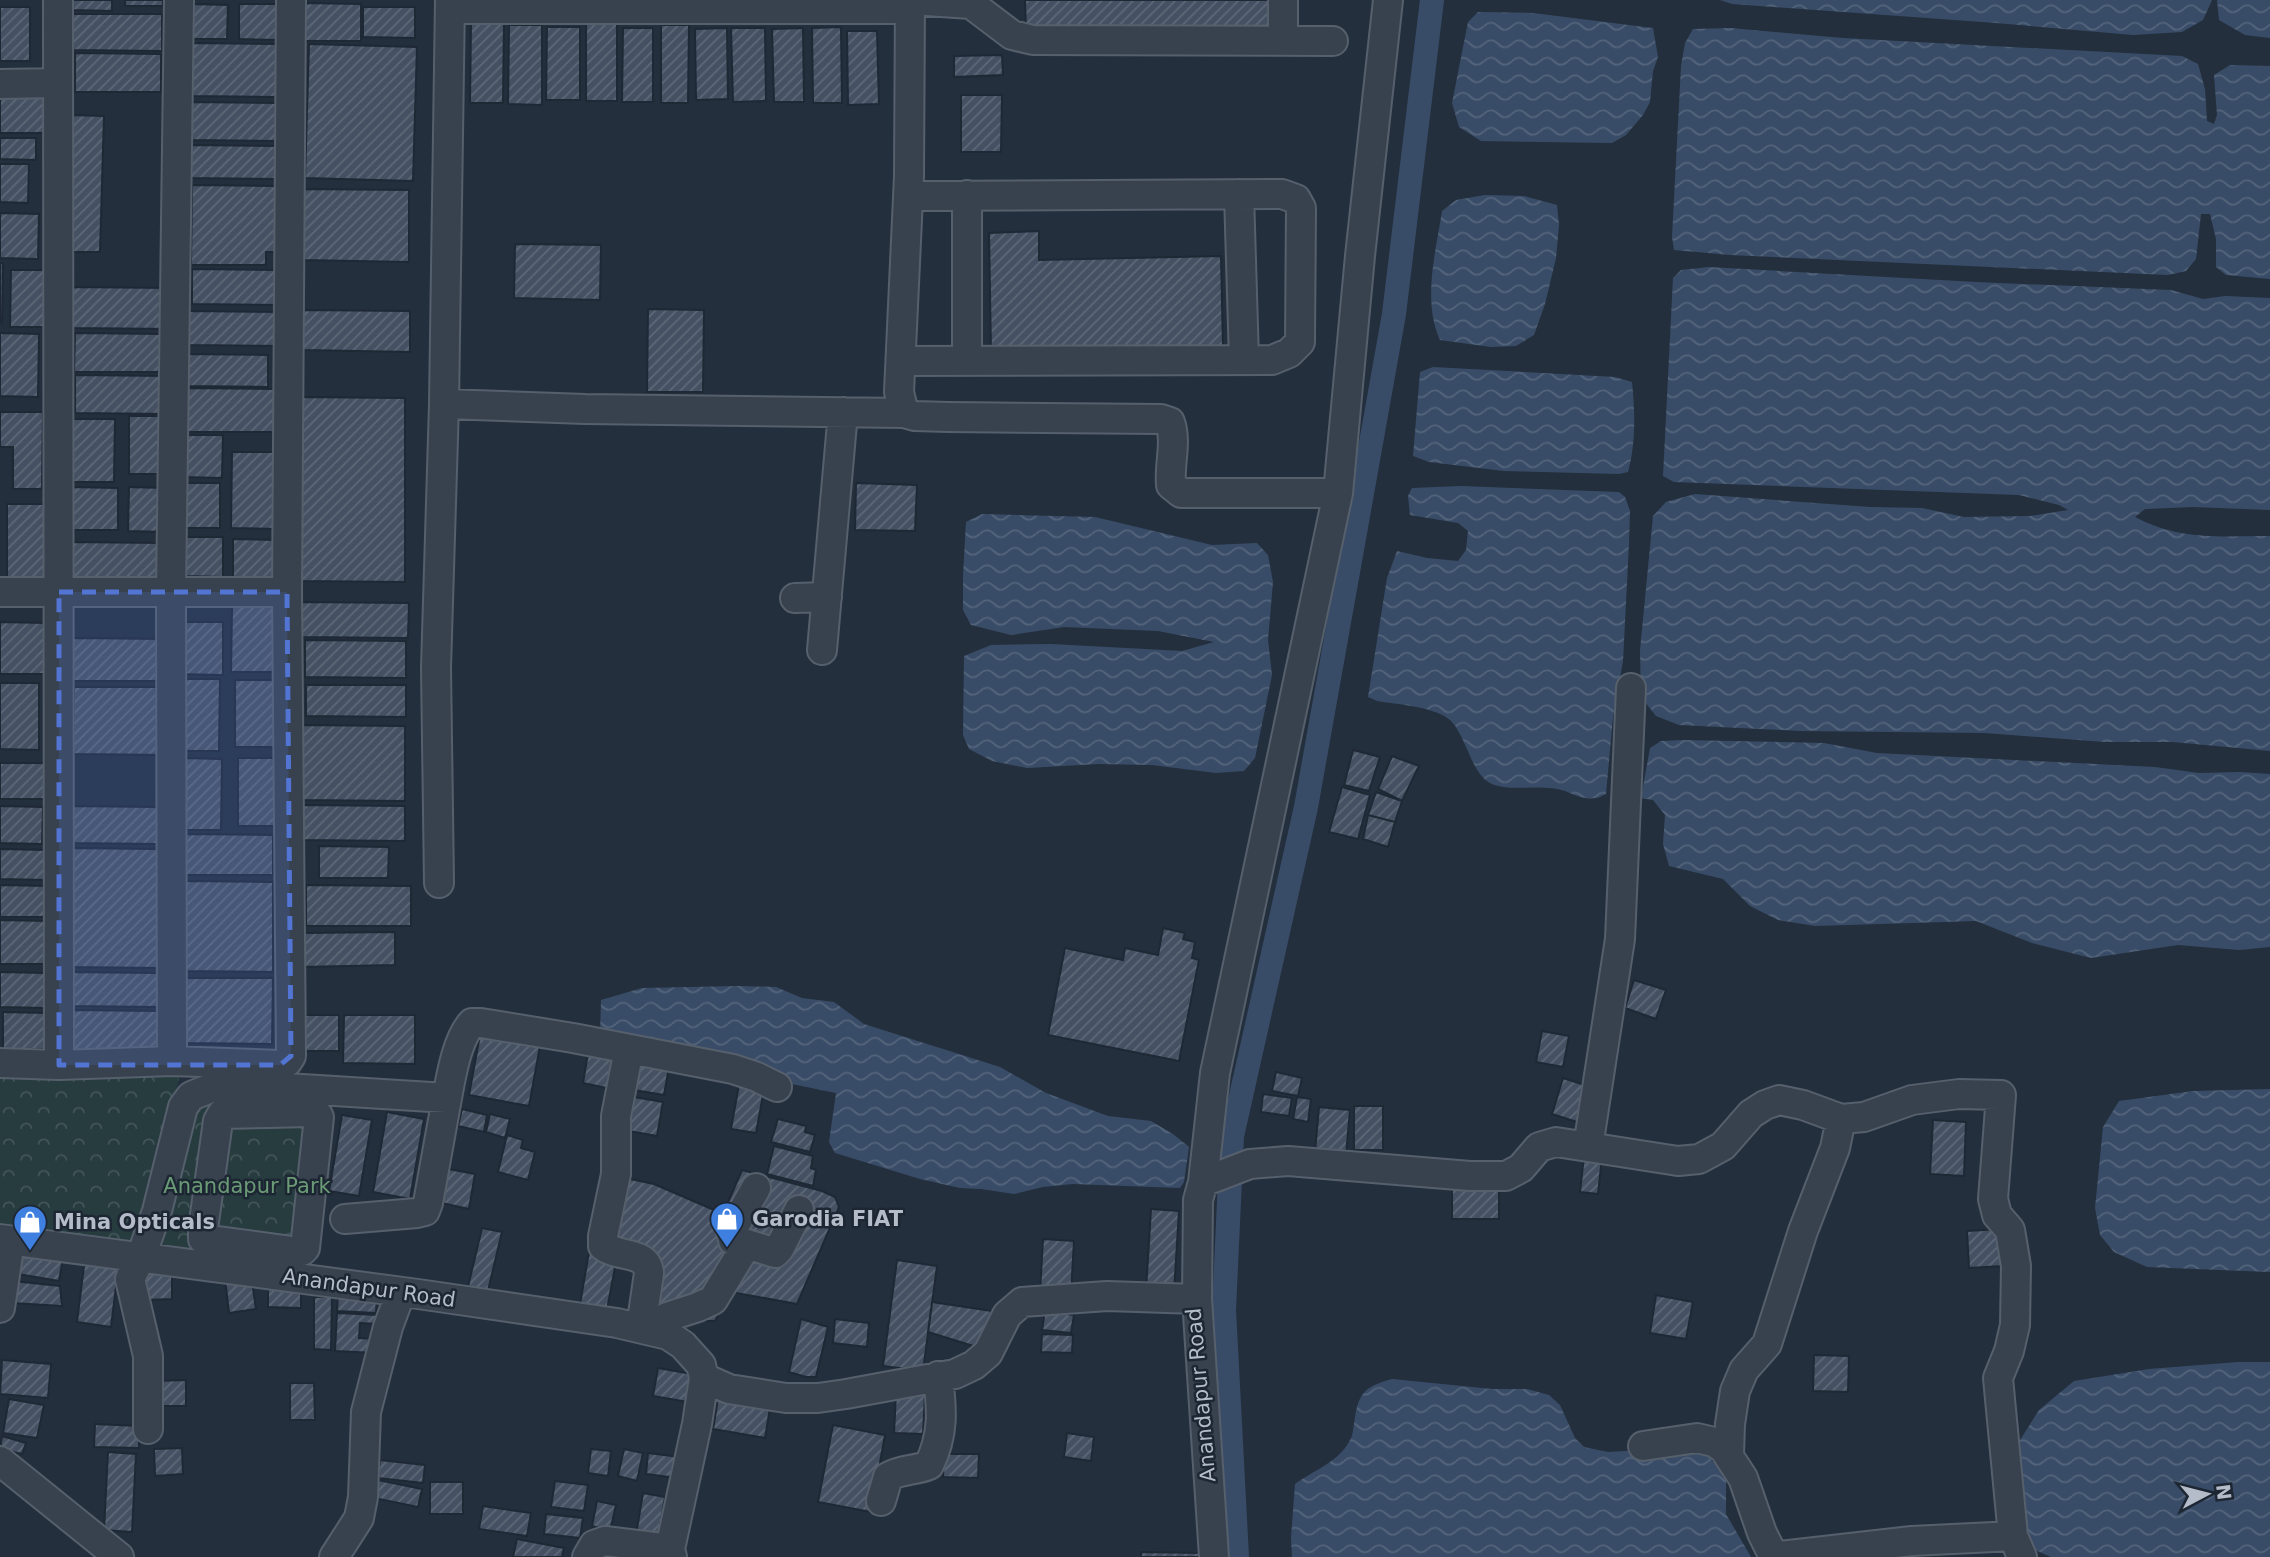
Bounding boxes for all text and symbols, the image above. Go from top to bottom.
park label: Anandapur Park [163,1174,332,1198]
shop icon: Garodia FIAT [708,1200,746,1249]
shop icon: Mina Opticals [11,1203,49,1252]
place label: Garodia FIAT [752,1207,904,1231]
place label: Mina Opticals [54,1210,215,1234]
street label: Anandapur Road [281,1264,457,1312]
street label: Anandapur Road [1181,1307,1221,1483]
north arrow [2172,1459,2242,1529]
text: N [2212,1483,2236,1501]

